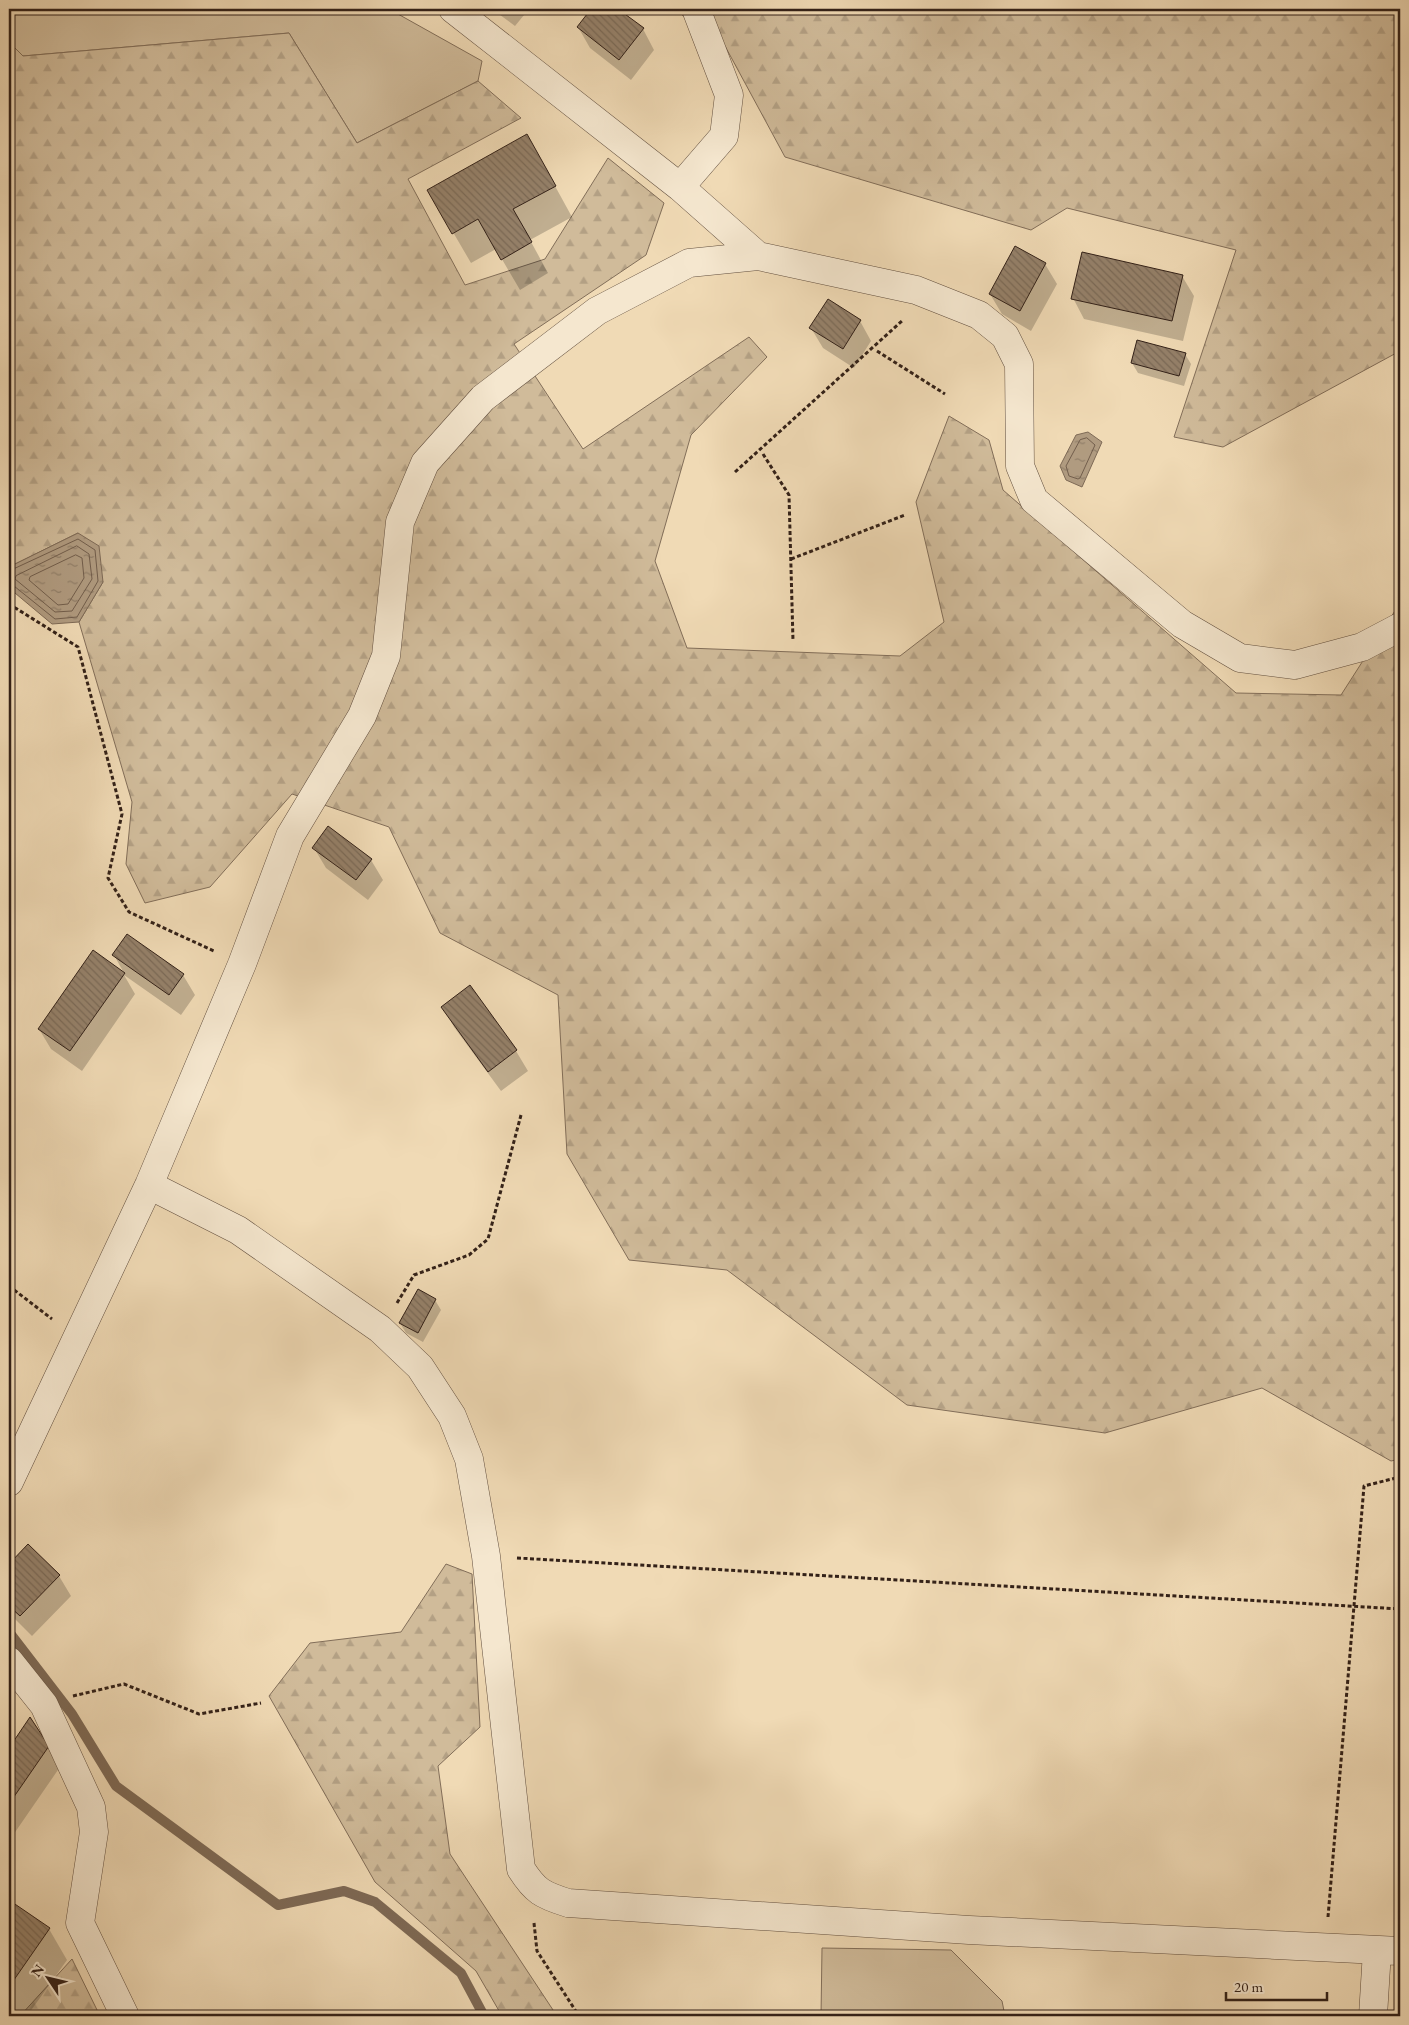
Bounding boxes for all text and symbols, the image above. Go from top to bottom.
north arrow [22,1952,72,2002]
text: N [27,1960,48,1980]
scale bar [1226,1970,1328,2002]
text: 20 m [1234,1977,1263,1996]

